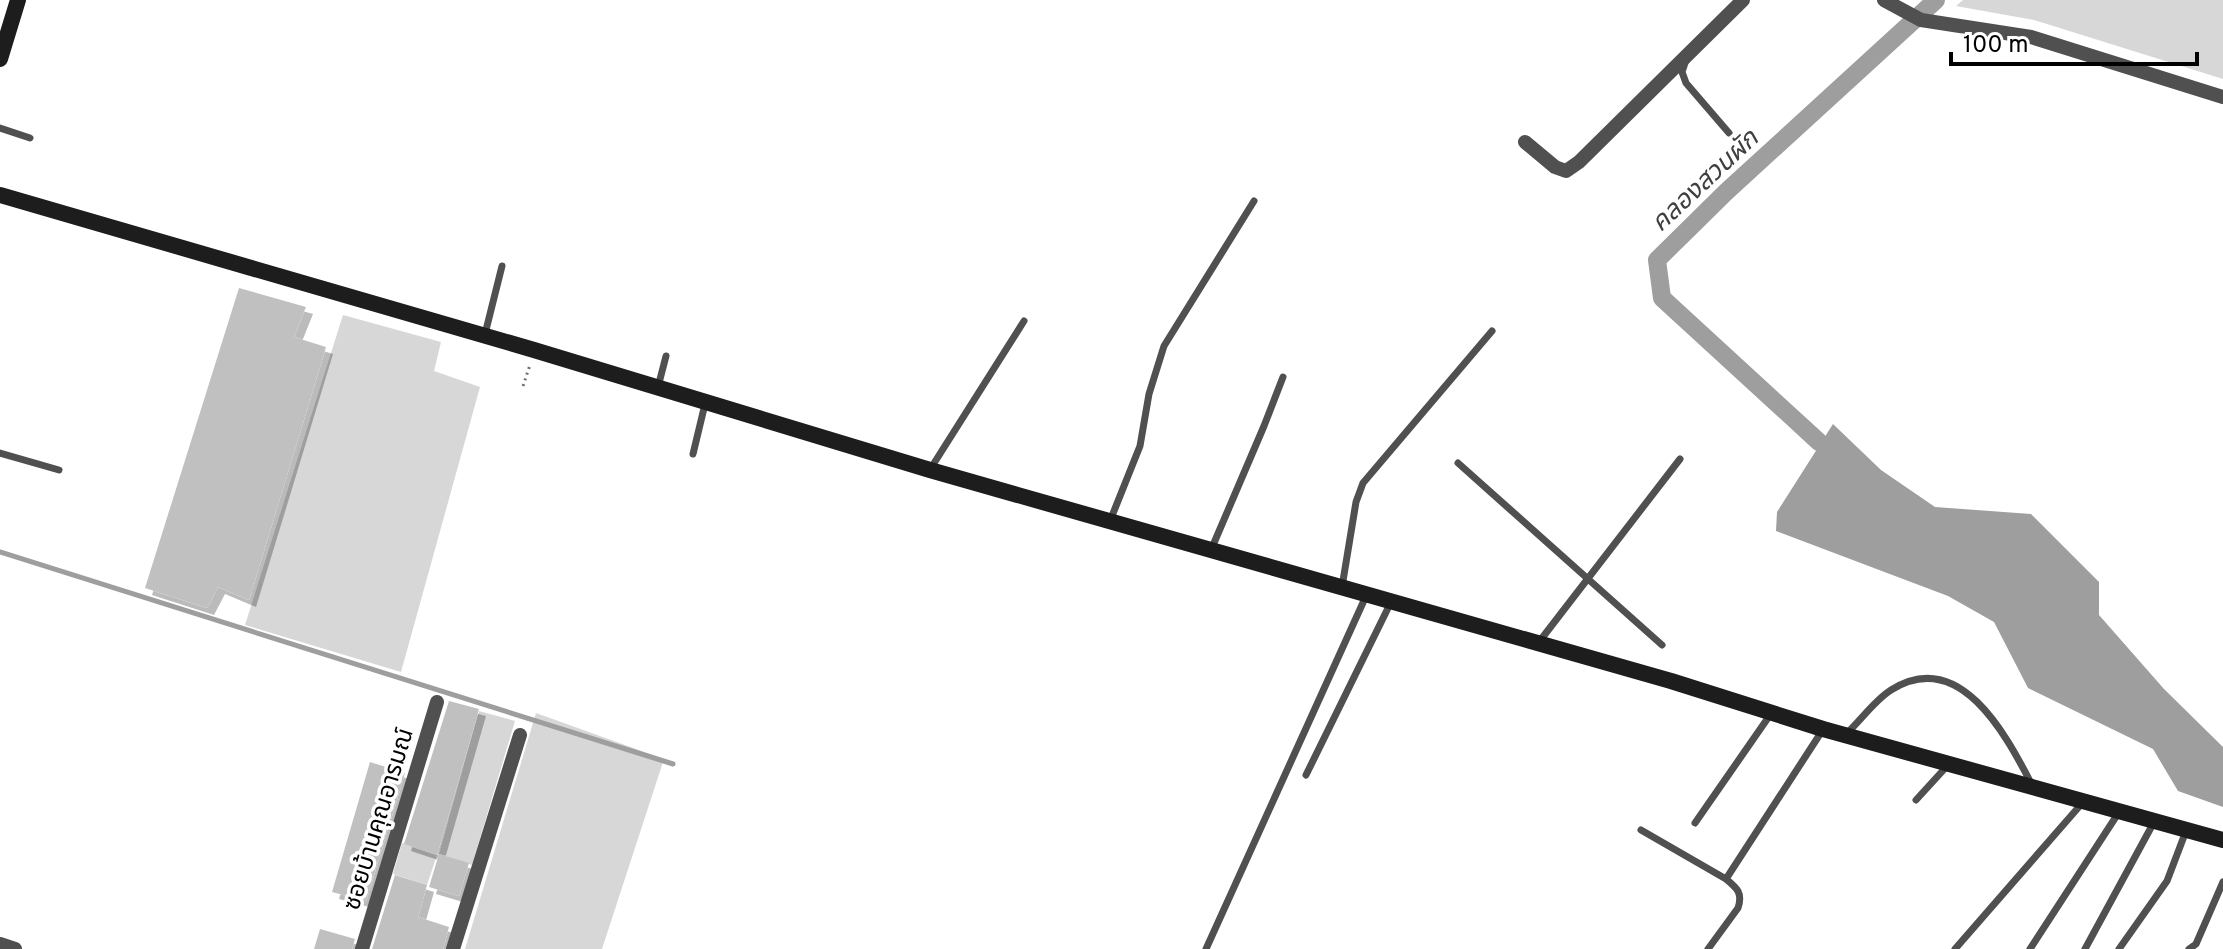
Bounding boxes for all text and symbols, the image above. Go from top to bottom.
scale bar [1951,16,2197,66]
text: 100 m [1963,31,2029,61]
water label: คลองสวนผัก [1645,123,1768,240]
street label: ซอยบ้านคุณอารมณ์ [338,725,422,914]

